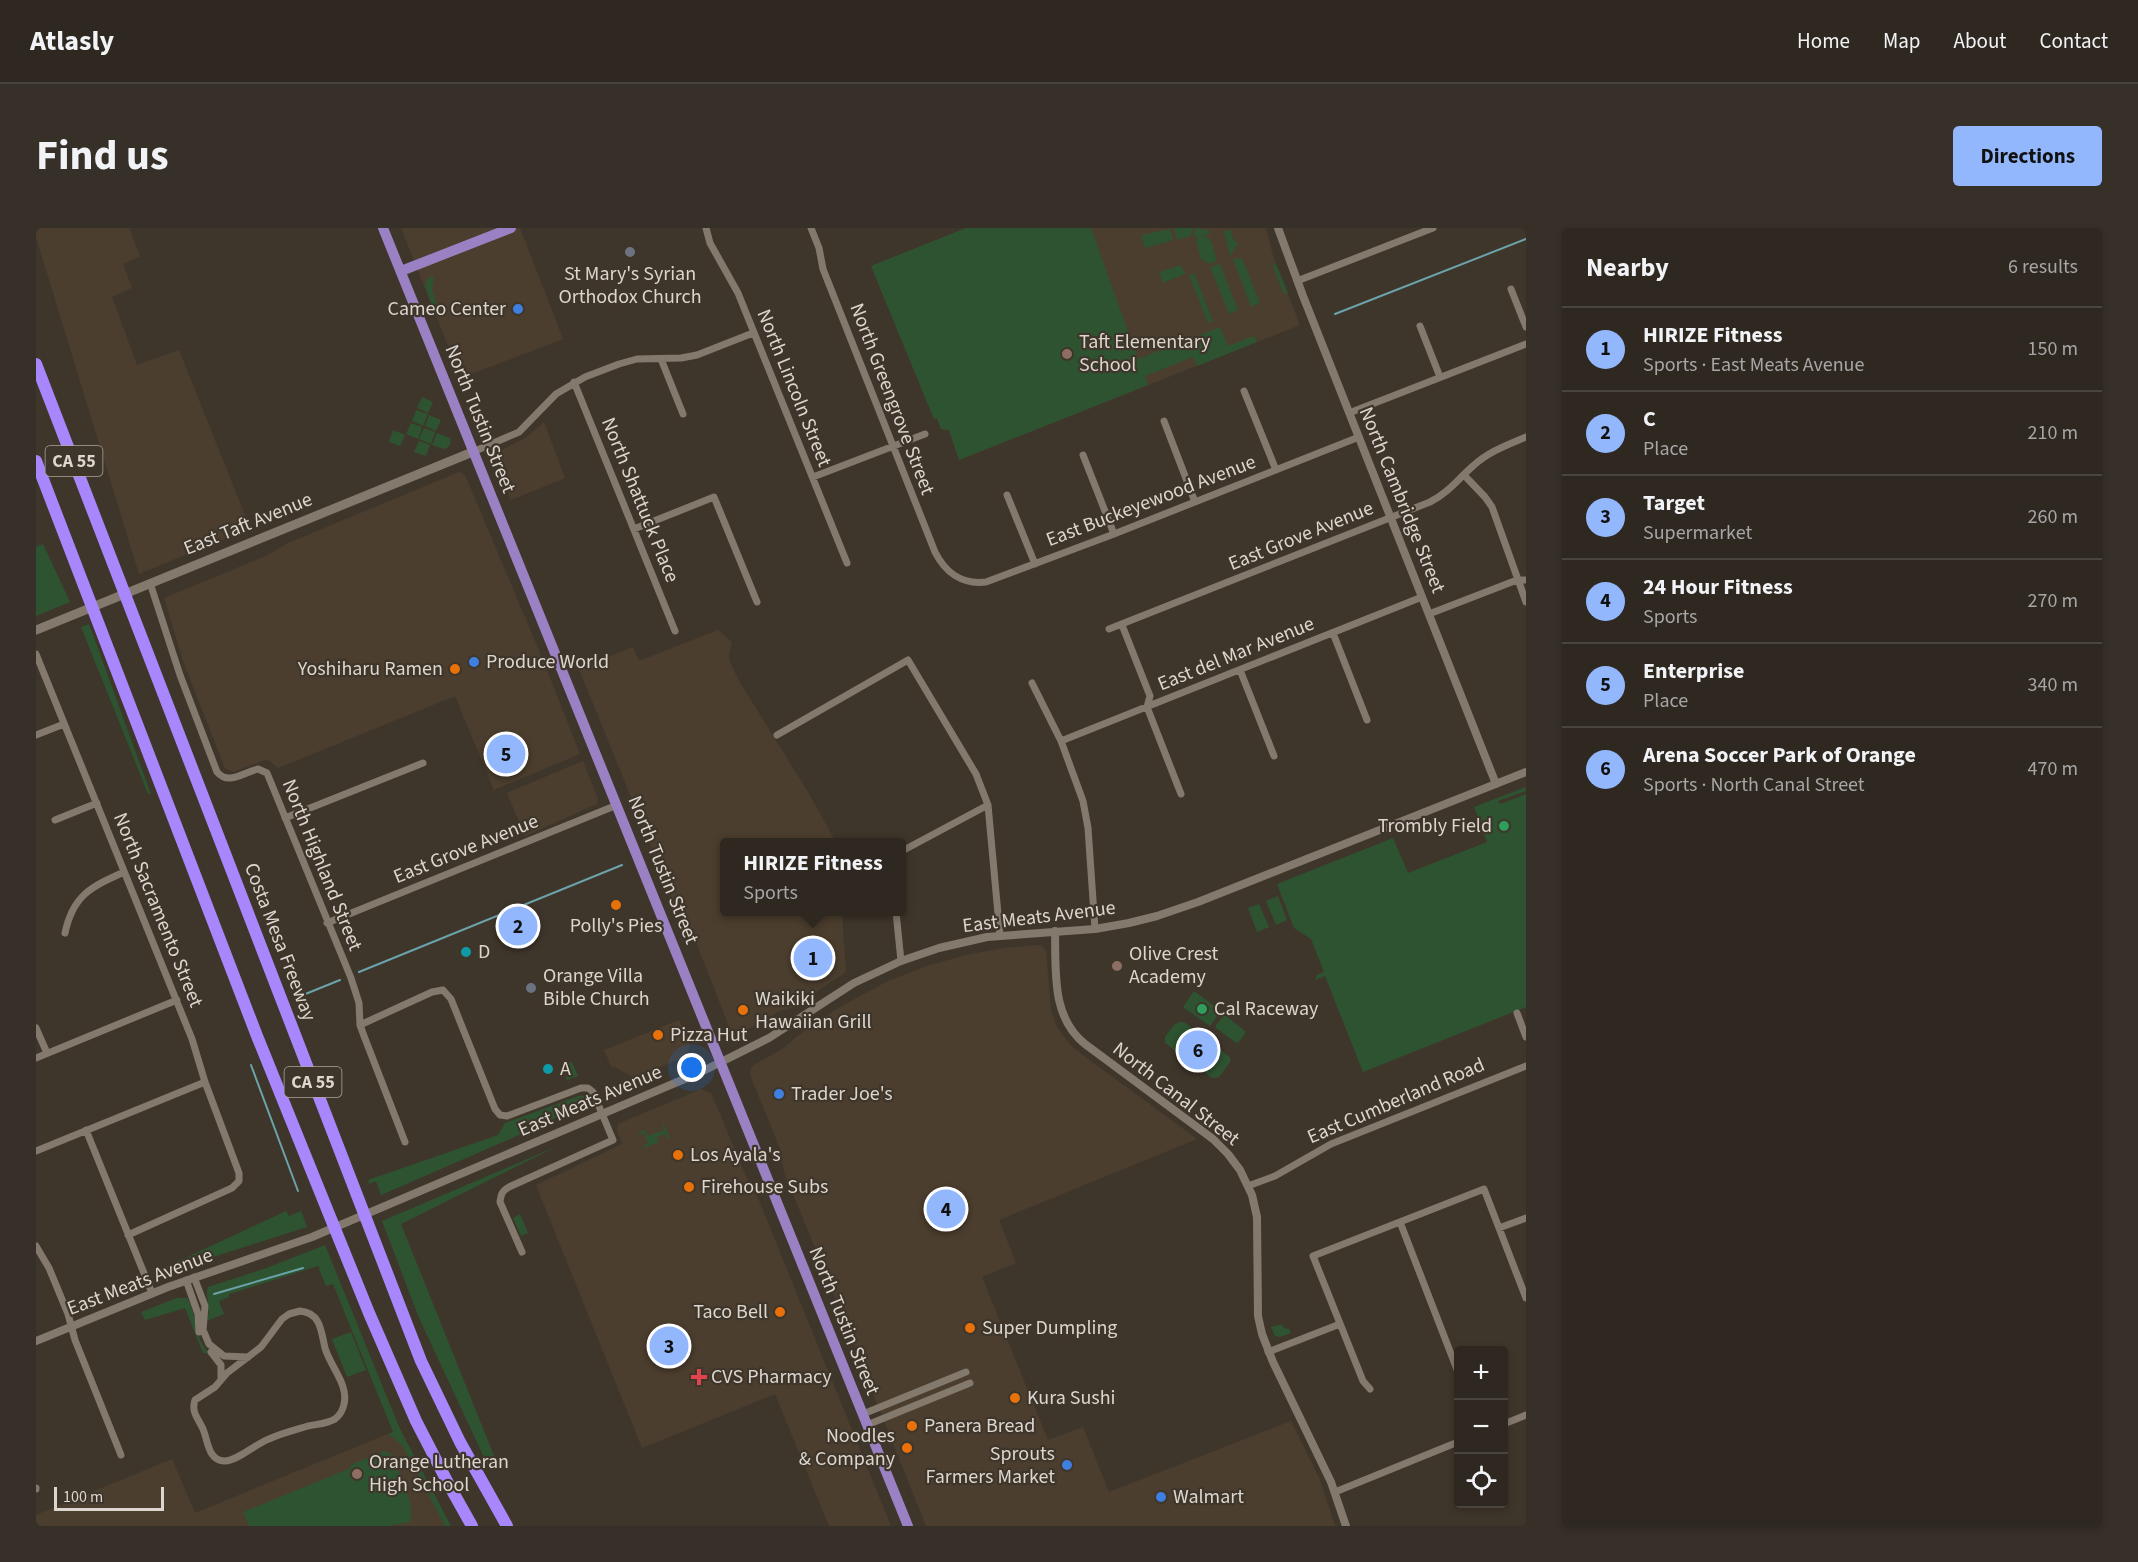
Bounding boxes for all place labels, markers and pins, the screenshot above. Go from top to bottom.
marker: St Mary's Syrian Orthodox Church [623,245,637,259]
place label: St Mary's Syrian Orthodox Church [558,260,702,311]
place label: Cameo Center [388,295,506,323]
marker: Cameo Center [511,302,525,316]
place label: Taft Elementary School [1079,328,1211,379]
marker: Taft Elementary School [1060,347,1074,361]
place label: Produce World [486,648,609,676]
place label: Yoshiharu Ramen [297,655,443,683]
marker: Produce World [467,655,481,669]
marker: Yoshiharu Ramen [448,662,462,676]
pin: 5 [486,732,526,776]
place label: Trombly Field [1378,812,1492,840]
marker: Trombly Field [1497,819,1511,833]
marker: Polly's Pies [609,898,623,912]
pin: 2 [498,904,538,948]
place label: Polly's Pies [570,912,662,940]
pin: 1 [794,936,832,980]
place label: D [478,938,490,966]
place label: Olive Crest Academy [1129,940,1219,991]
marker: D [459,945,473,959]
marker: Olive Crest Academy [1110,959,1124,973]
place label: Orange Villa Bible Church [543,962,650,1013]
marker: Orange Villa Bible Church [524,981,538,995]
place label: Waikiki Hawaiian Grill [755,985,872,1036]
place label: Cal Raceway [1214,995,1319,1023]
marker: Cal Raceway [1195,1002,1209,1016]
marker: Waikiki Hawaiian Grill [736,1003,750,1017]
place label: Pizza Hut [670,1021,748,1049]
marker: Pizza Hut [651,1028,665,1042]
pin: 6 [1178,1028,1218,1072]
place label: A [560,1055,571,1083]
marker: A [541,1062,555,1076]
place label: Trader Joe's [791,1080,893,1108]
marker: Trader Joe's [772,1087,786,1101]
place label: Los Ayala's [690,1141,781,1169]
marker: Los Ayala's [671,1148,685,1162]
place label: Firehouse Subs [701,1173,828,1201]
marker: Firehouse Subs [682,1180,696,1194]
pin: 4 [926,1186,966,1232]
place label: Taco Bell [693,1298,768,1326]
marker: Taco Bell [773,1305,787,1319]
place label: Super Dumpling [982,1314,1117,1342]
marker: Super Dumpling [963,1321,977,1335]
pin: 3 [650,1324,688,1368]
place label: CVS Pharmacy [711,1363,832,1391]
marker: CVS Pharmacy [692,1370,706,1384]
place label: Kura Sushi [1027,1384,1115,1412]
marker: Kura Sushi [1008,1391,1022,1405]
place label: Panera Bread [924,1412,1035,1440]
marker: Panera Bread [905,1419,919,1433]
place label: Noodles & Company [799,1422,896,1473]
place label: Sprouts Farmers Market [925,1440,1055,1491]
marker: Noodles & Company [900,1441,914,1455]
place label: Orange Lutheran High School [369,1448,509,1499]
marker: Sprouts Farmers Market [1060,1458,1074,1472]
marker: Orange Lutheran High School [350,1467,364,1481]
place label: Walmart [1173,1483,1244,1511]
marker: Walmart [1154,1490,1168,1504]

